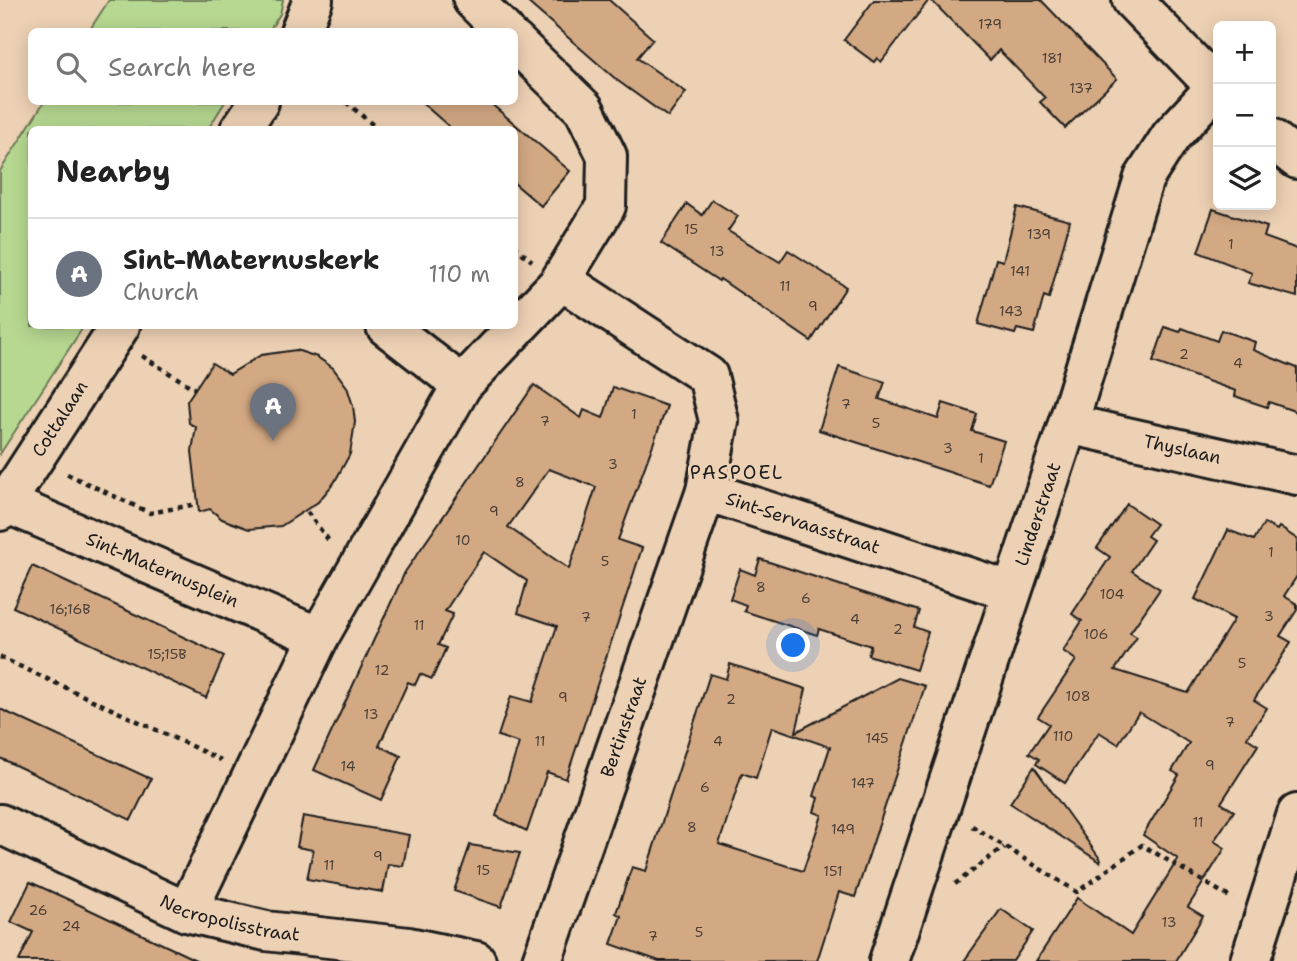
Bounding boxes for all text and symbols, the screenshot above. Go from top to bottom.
house number: 179 [978,15,1002,33]
map controls [1213,21,1276,210]
button: + [1213,21,1276,84]
search box [28,28,518,105]
icon: search [52,48,90,86]
text: Search here [108,49,257,84]
house number: 181 [1042,49,1062,67]
house number: 137 [1069,79,1093,97]
button: − [1213,84,1276,147]
button: layers [1213,147,1276,210]
text: Nearby [56,151,171,192]
house number: 15 [684,220,698,238]
house number: 139 [1027,225,1051,243]
house number: 1 [1228,235,1234,253]
text: Sint-Maternuskerk [123,242,380,277]
house number: 13 [710,242,724,260]
text: A [70,259,88,289]
text: 110 m [428,259,490,289]
house number: 141 [1010,262,1030,280]
text: Church [123,277,199,307]
house number: 11 [779,277,791,295]
house number: 9 [808,297,818,315]
house number: 143 [999,302,1023,320]
house number: 2 [1179,345,1189,363]
house number: 4 [1233,354,1243,372]
street label: Cottalaan [26,376,93,461]
pin: A [250,383,296,441]
house number: 7 [841,395,851,413]
house number: 1 [631,405,637,423]
house number: 7 [540,412,550,430]
house number: 5 [872,414,880,432]
street label: Thyslaan [1141,429,1223,470]
house number: 3 [943,439,953,457]
house number: 1 [978,449,984,467]
house number: 3 [608,455,618,473]
street label: Linderstraat [1010,459,1066,569]
district label: PASPOEL [690,460,784,485]
house number: 8 [515,473,525,491]
street label: Sint-Servaasstraat [723,486,883,559]
house number: 9 [489,502,499,520]
street label: Sint-Maternusplein [82,527,242,613]
house number: 10 [455,531,471,549]
house number: 1 [1268,543,1274,561]
house number: 5 [601,552,609,570]
house number: 8 [756,578,766,596]
house number: 104 [1100,585,1125,603]
house number: 6 [801,589,811,607]
house number: 16;16B [50,600,90,618]
house number: 3 [1264,607,1274,625]
house number: 7 [581,608,591,626]
house number: 4 [850,610,860,628]
house number: 11 [413,616,425,634]
house number: 2 [893,620,903,638]
house number: 106 [1084,625,1108,643]
your location [776,628,810,662]
house number: 15;15B [147,645,187,663]
house number: 5 [1238,654,1246,672]
house number: 12 [375,661,389,679]
street label: Bertinstraat [595,673,652,780]
house number: 108 [1066,687,1090,705]
house number: 9 [558,688,568,706]
house number: 2 [726,690,736,708]
house number: 13 [364,705,378,723]
house number: 7 [1225,713,1235,731]
house number: 110 [1053,727,1073,745]
house number: 145 [865,729,889,747]
house number: 11 [534,732,546,750]
house number: 4 [713,732,723,750]
house number: 9 [1205,756,1215,774]
house number: 14 [340,757,356,775]
house number: 147 [851,774,875,792]
house number: 6 [700,778,710,796]
house number: 11 [1192,813,1204,831]
house number: 8 [687,818,697,836]
house number: 149 [831,820,855,838]
house number: 9 [373,847,383,865]
house number: 11 [323,856,335,874]
house number: 15 [476,861,490,879]
house number: 151 [823,862,843,880]
street label: Necropolisstraat [156,889,301,947]
house number: 26 [29,901,48,919]
house number: 13 [1162,913,1176,931]
house number: 24 [62,917,81,935]
house number: 5 [695,923,703,941]
house number: 7 [648,927,658,945]

